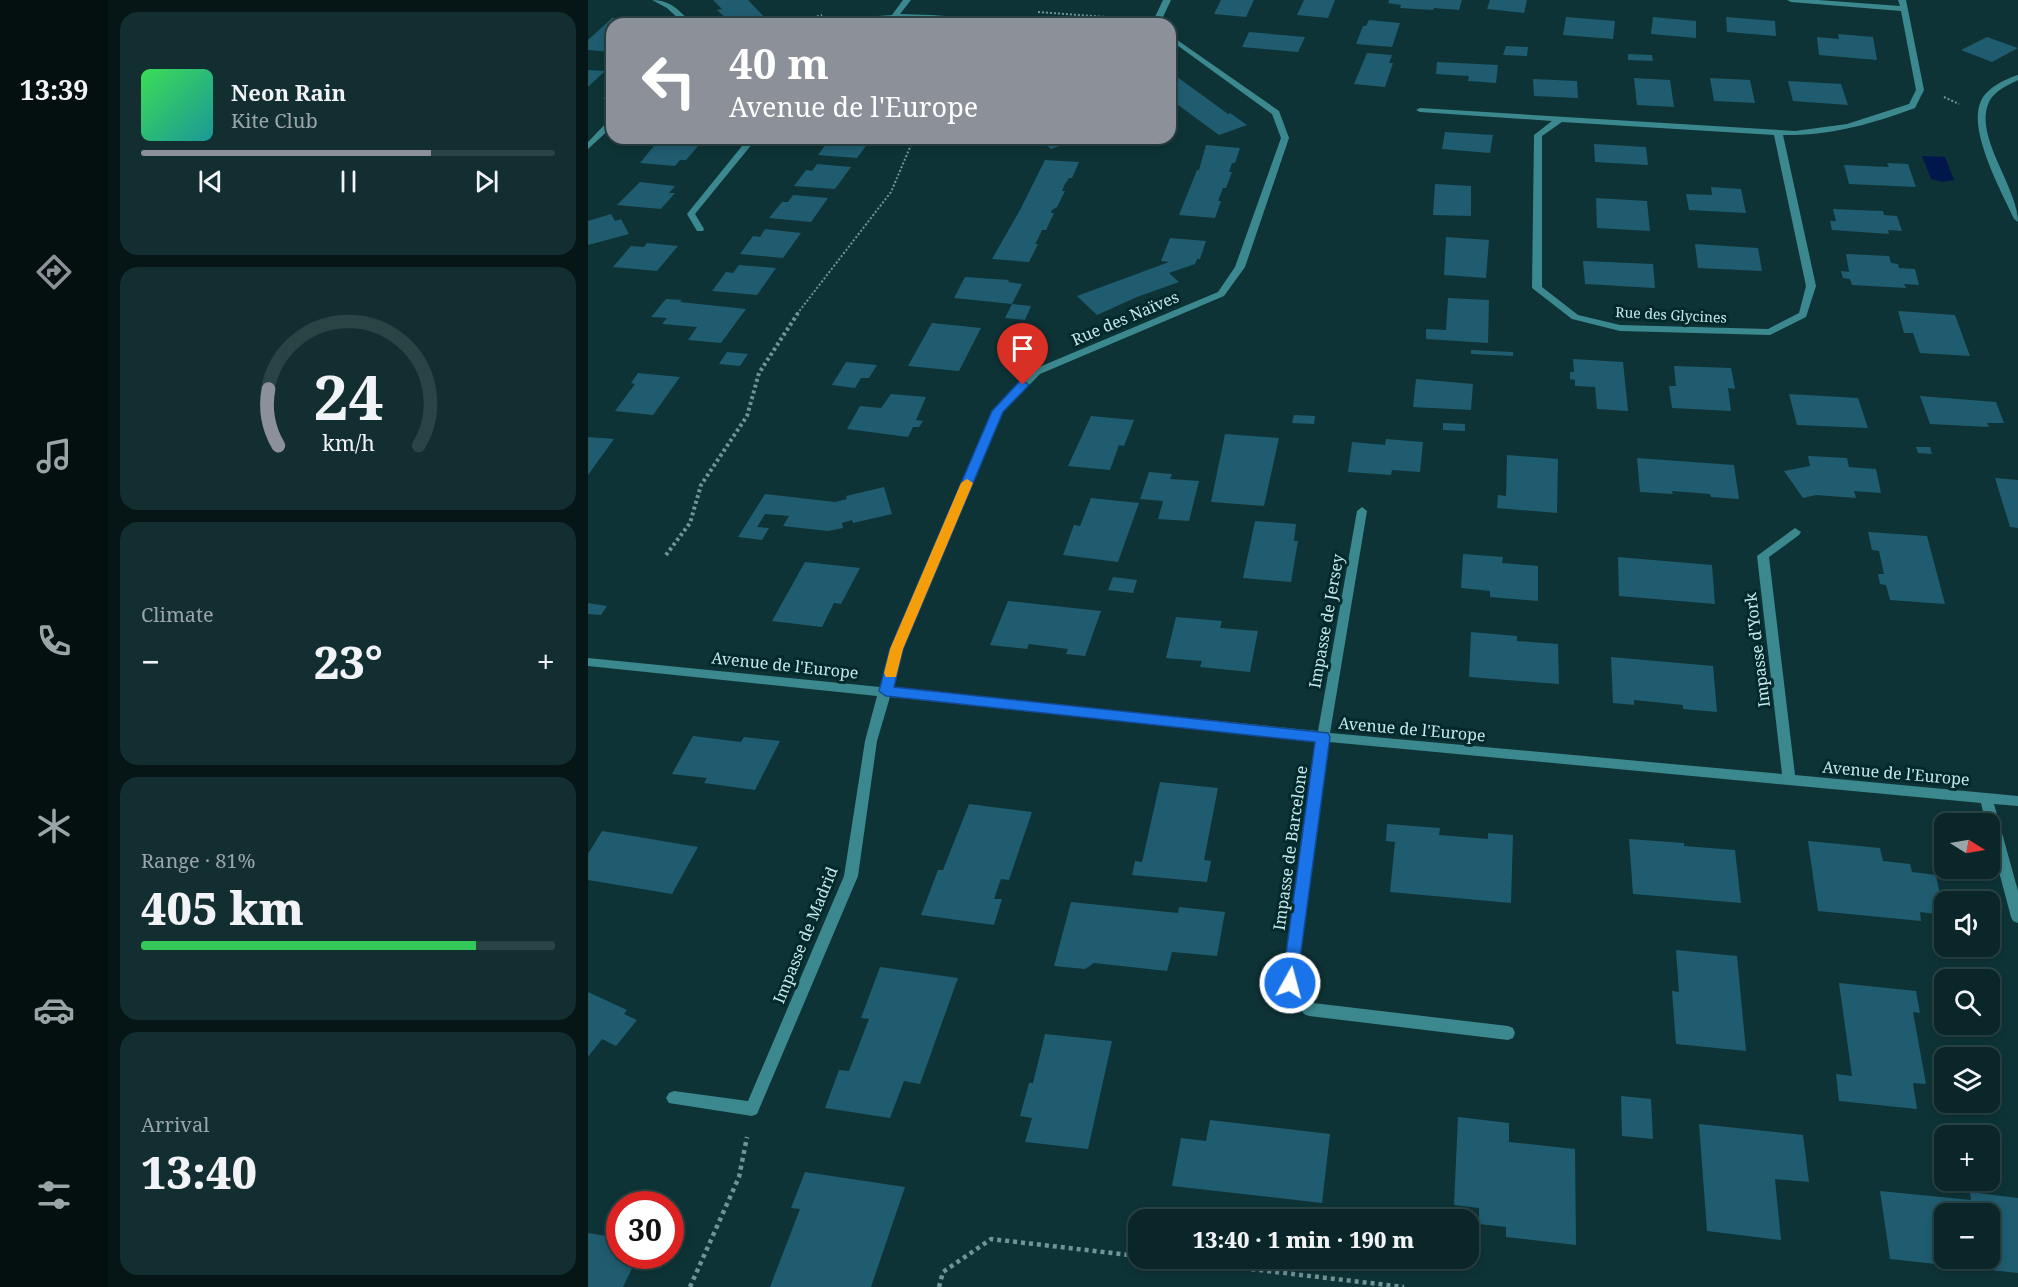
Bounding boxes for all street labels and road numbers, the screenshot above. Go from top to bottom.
street label: Rue des Naïves [1068,286,1182,350]
street label: Rue des Glycines [1615,302,1727,327]
street label: Impasse de Jersey [1303,551,1349,690]
street label: Impasse d'York [1739,591,1775,709]
street label: Avenue de l'Europe [710,646,860,684]
street label: Avenue de l'Europe [1337,712,1487,746]
street label: Avenue de l'Europe [1821,756,1971,790]
street label: Impasse de Barcelone [1268,764,1312,932]
street label: Impasse de Madrid [767,863,843,1007]

